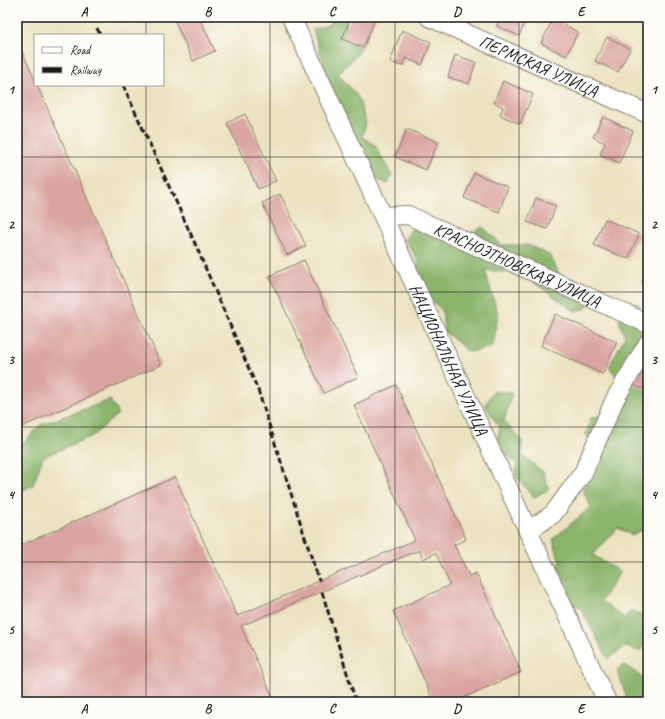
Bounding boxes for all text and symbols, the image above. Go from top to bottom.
text: A [81,4,89,20]
text: B [205,4,213,20]
text: C [329,4,337,20]
text: D [453,4,462,20]
text: E [578,4,587,20]
street label: ПЕРМСКАЯ УЛИЦА [476,30,602,101]
legend [34,34,164,86]
text: Road [70,42,92,58]
text: Railway [70,62,102,78]
text: 1 [8,82,16,98]
text: 1 [651,82,659,98]
text: 2 [8,217,15,233]
text: 2 [651,217,658,233]
street label: КРАСНОЭТНОВСКАЯ УЛИЦА [431,218,604,312]
street label: НАЦИОНАЛЬНАЯ УЛИЦА [405,280,493,439]
text: 3 [8,352,15,368]
text: 3 [651,352,658,368]
text: 4 [8,487,16,503]
text: 4 [651,487,659,503]
text: 5 [8,622,15,638]
text: 5 [651,622,658,638]
text: A [81,701,89,717]
text: B [205,701,213,717]
text: C [329,701,337,717]
text: D [453,701,462,717]
text: E [578,701,587,717]

